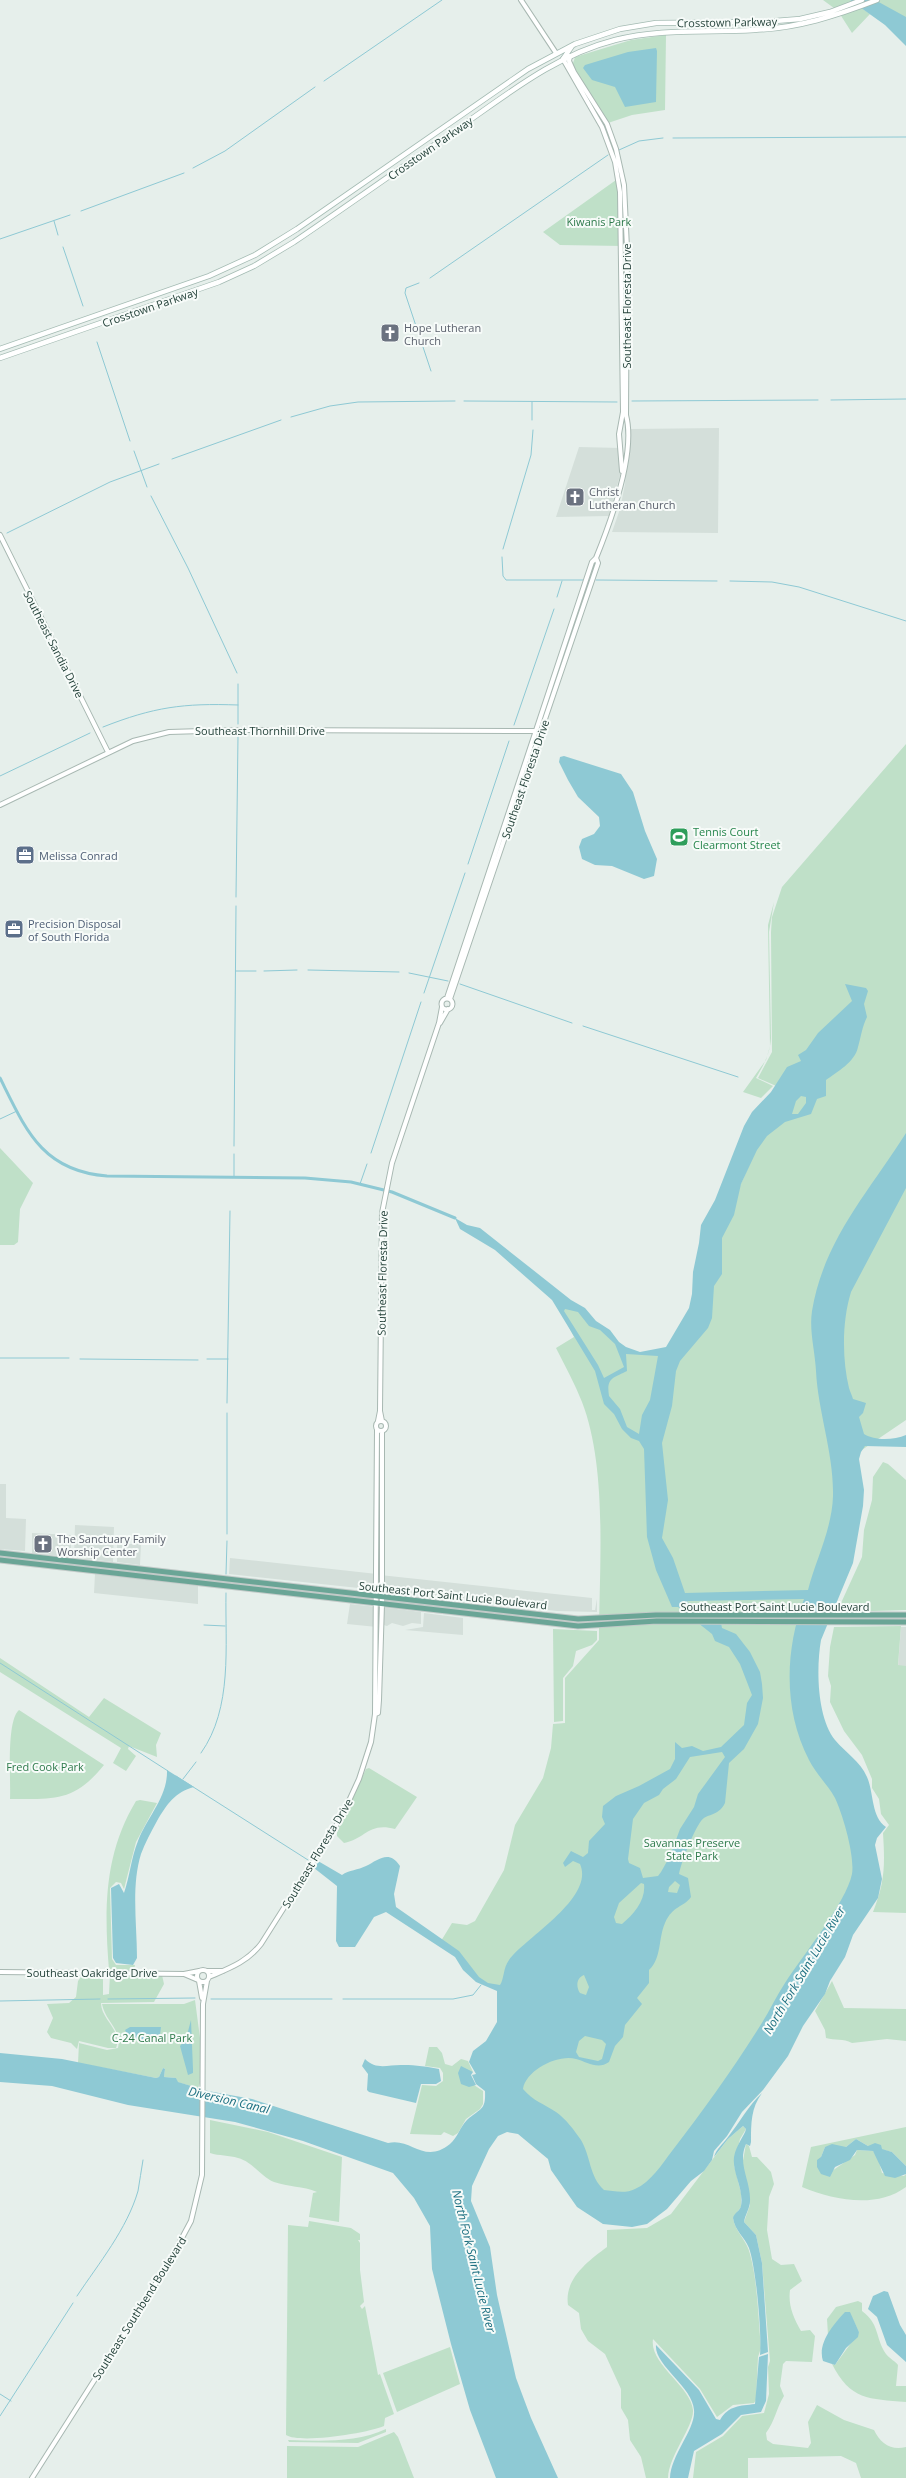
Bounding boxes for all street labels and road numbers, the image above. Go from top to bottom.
street label: Crosstown Parkway [677,14,778,30]
street label: Crosstown Parkway [385,113,476,183]
street label: Southeast Floresta Drive [619,243,634,369]
street label: Crosstown Parkway [100,283,200,330]
street label: Southeast Sandia Drive [20,588,88,700]
street label: Southeast Floresta Drive [498,717,552,841]
street label: Southeast Thornhill Drive [195,723,325,738]
street label: Southeast Floresta Drive [373,1210,391,1336]
street label: Southeast Port Saint Lucie Boulevard [358,1578,548,1612]
street label: Southeast Port Saint Lucie Boulevard [680,1599,870,1614]
street label: Southeast Floresta Drive [278,1795,356,1911]
street label: Southeast Oakridge Drive [27,1965,157,1980]
street label: Southeast Southbend Boulevard [89,2234,189,2382]

